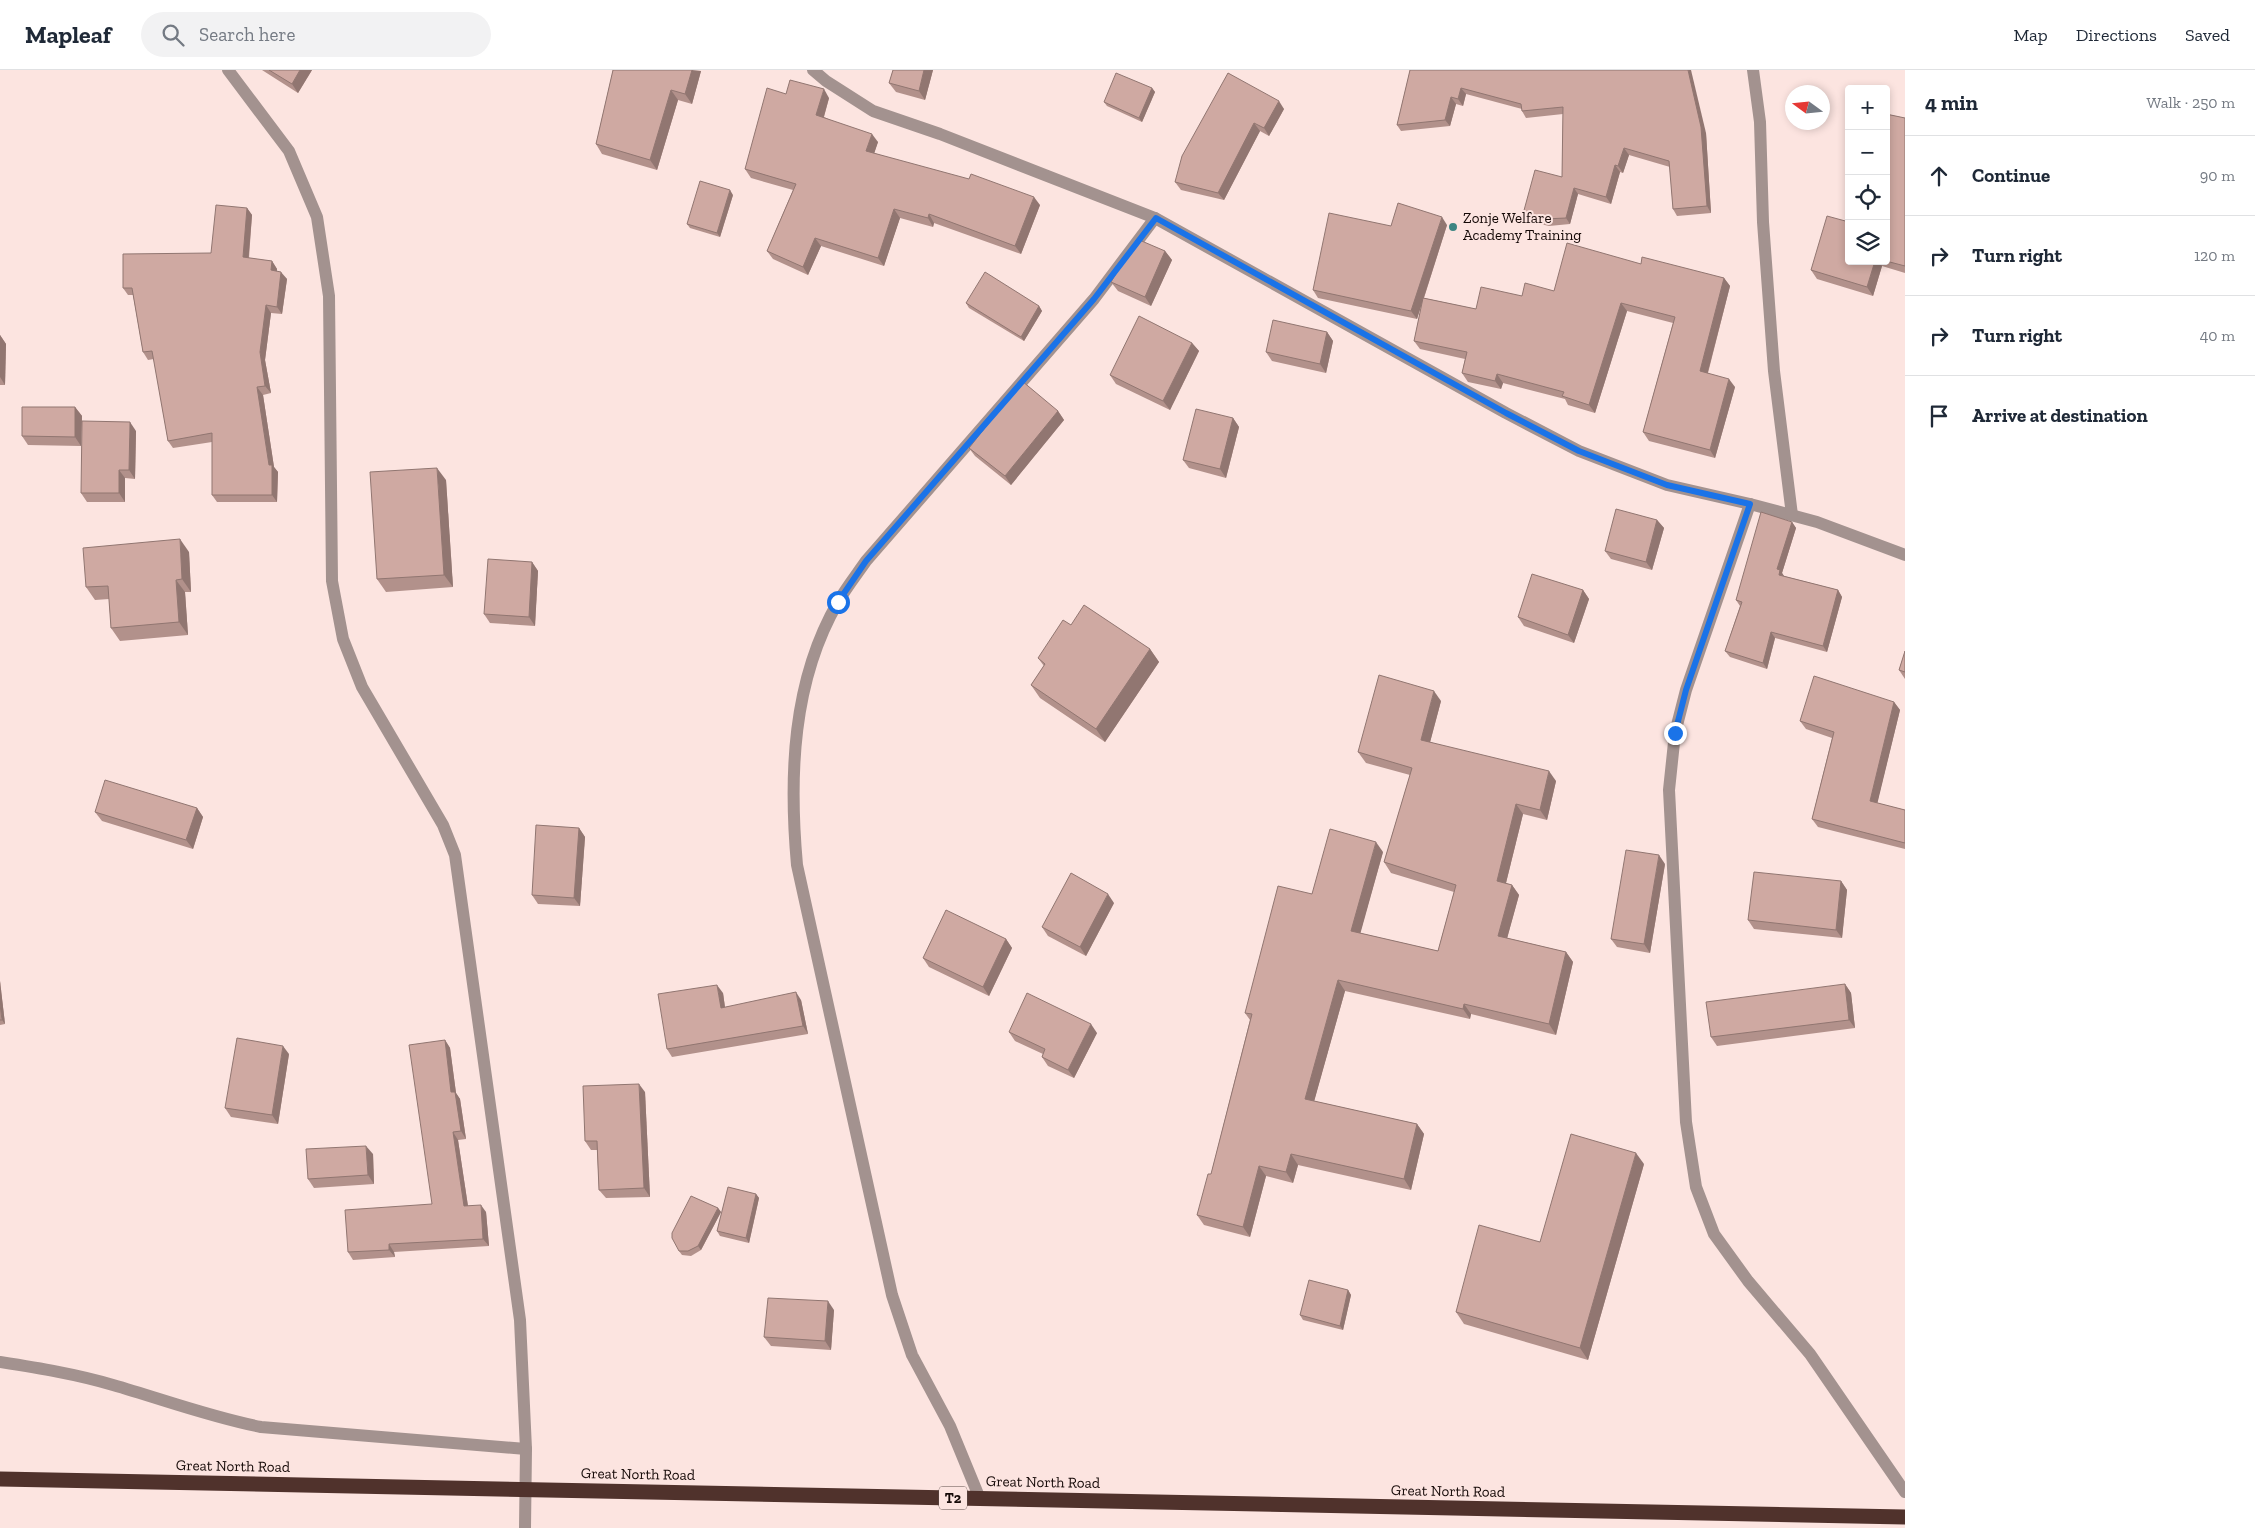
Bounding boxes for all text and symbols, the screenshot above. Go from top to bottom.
search box [141,12,491,57]
text: Mapleaf [25,20,111,49]
icon: search [159,21,187,49]
text: Search here [199,23,295,46]
text: Map [2013,24,2048,46]
text: Directions [2076,24,2157,46]
text: Saved [2185,24,2230,46]
north arrow [1785,85,1830,130]
map controls [1845,85,1890,265]
button: + [1845,85,1890,130]
text: 4 min [1925,90,1978,115]
text: Walk · 250 m [2147,93,2235,112]
button: − [1845,130,1890,175]
icon: ahead [1925,162,1953,190]
text: Continue [1972,164,2050,187]
text: 90 m [2200,166,2235,185]
button: locate [1845,175,1890,220]
place label: Zonje Welfare Academy Training [1463,209,1581,244]
button: layers [1845,220,1890,265]
marker: Zonje Welfare Academy Training [1447,221,1459,233]
icon: right [1925,242,1953,270]
text: Turn right [1972,244,2062,267]
text: 120 m [2194,246,2235,265]
icon: right [1925,322,1953,350]
text: Turn right [1972,324,2062,347]
text: 40 m [2200,326,2235,345]
icon: arrive [1925,402,1953,430]
text: Arrive at destination [1972,404,2148,427]
route start [827,591,850,614]
route end [1664,722,1687,745]
street label: Great North Road [176,1456,291,1476]
street label: Great North Road [581,1464,696,1484]
street label: Great North Road [986,1472,1101,1492]
street label: Great North Road [1391,1481,1506,1501]
road number: T2 [939,1486,967,1510]

